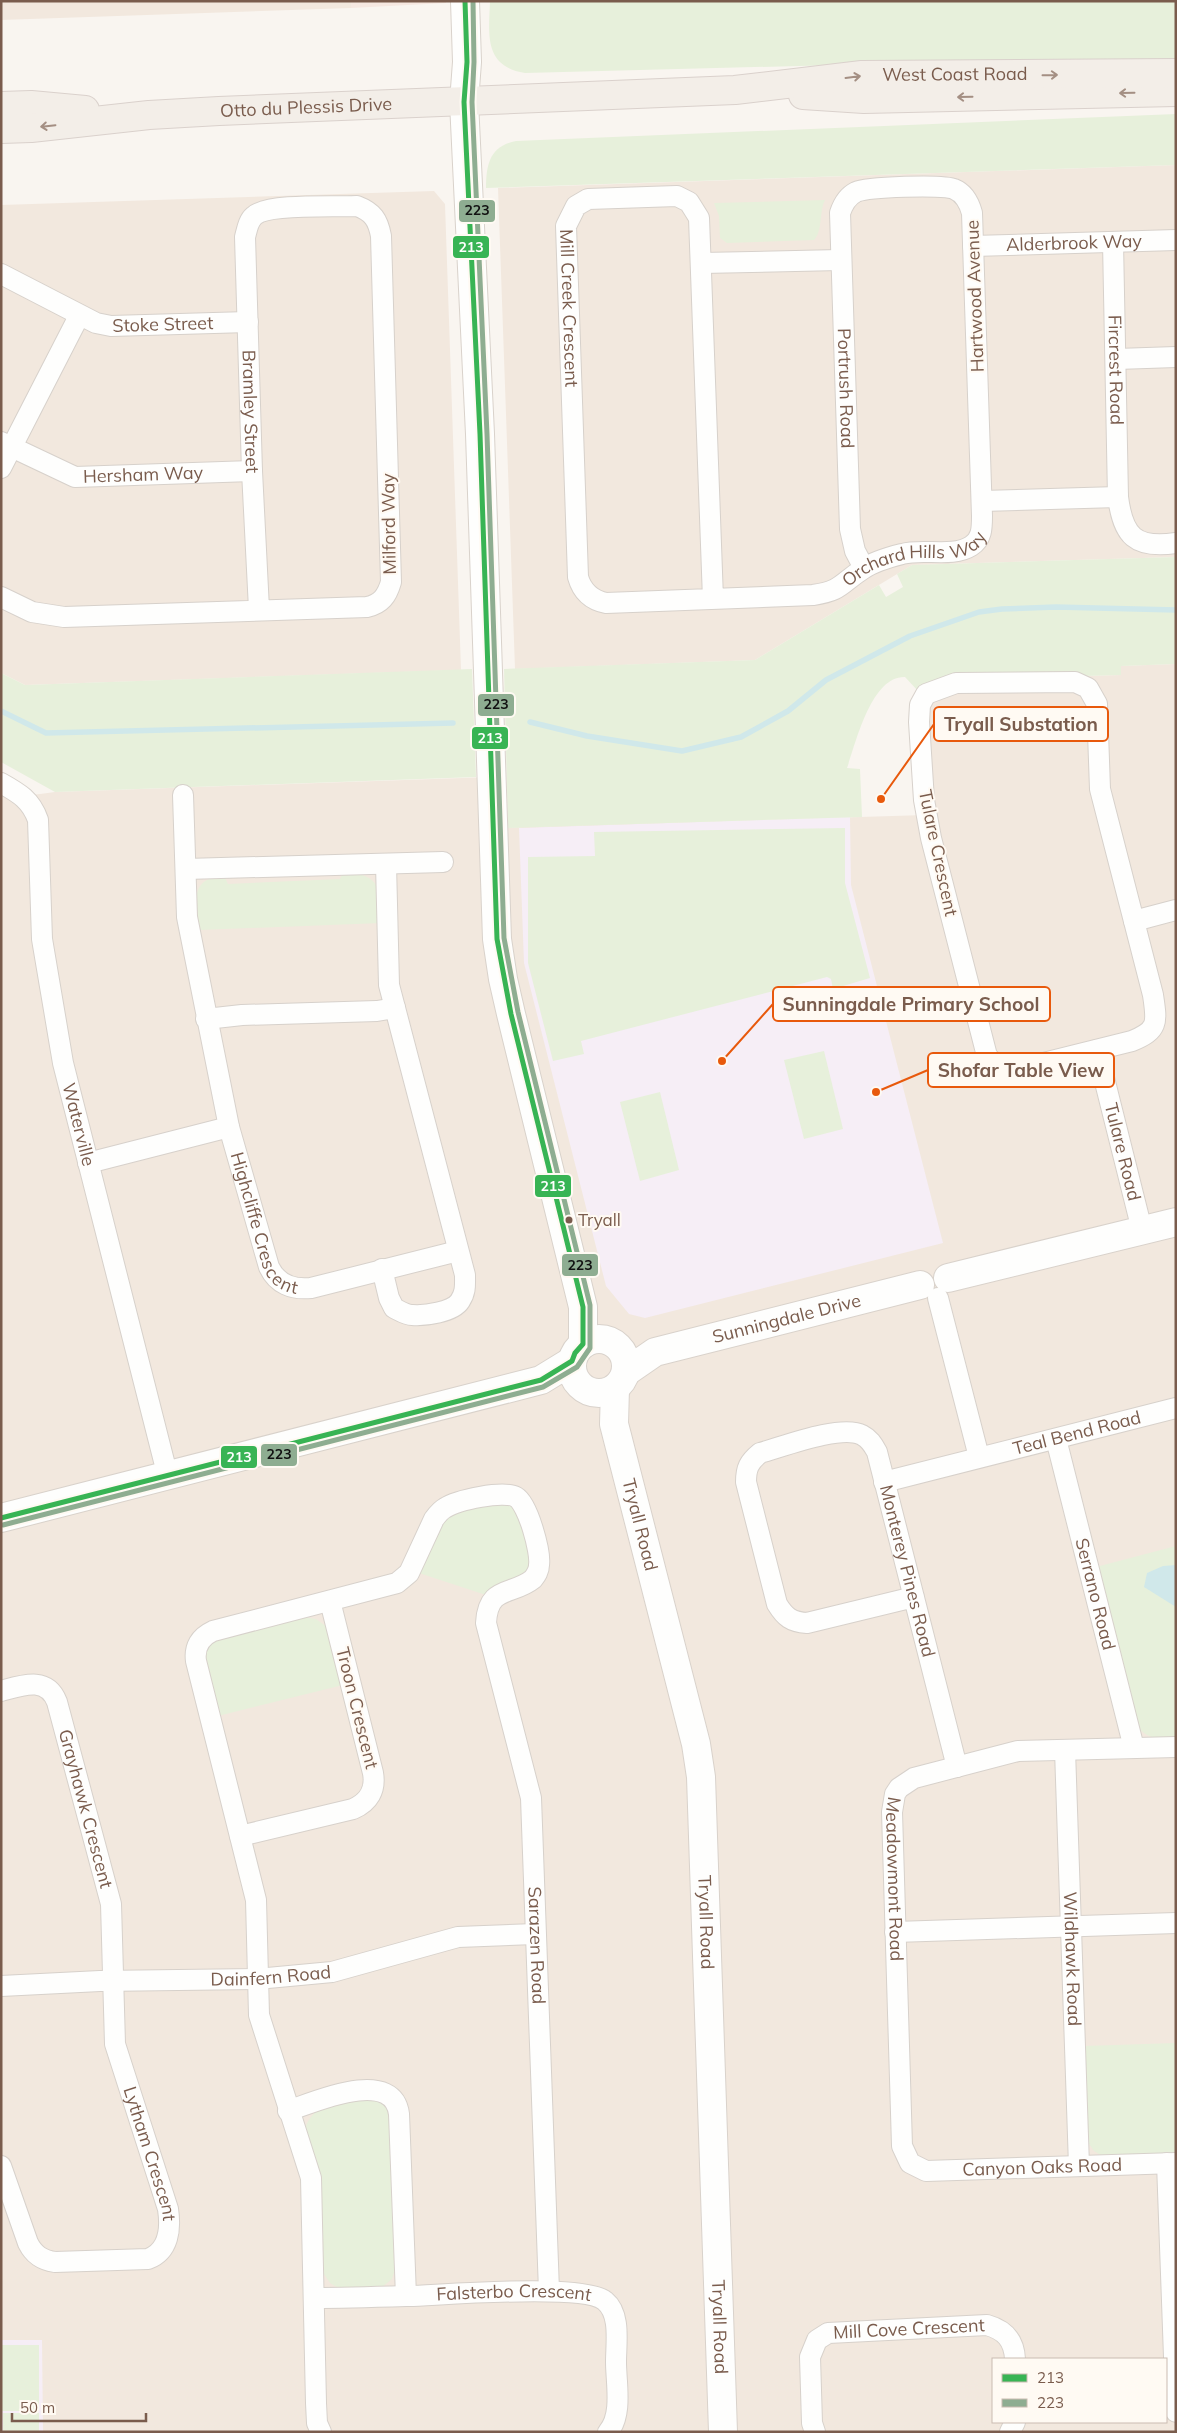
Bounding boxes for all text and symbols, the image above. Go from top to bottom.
street label: West Coast Road [882,62,1028,86]
one-way arrow [1042,70,1058,80]
one-way arrow [844,72,860,82]
one-way arrow [1119,88,1136,98]
street label: Otto du Plessis Drive [220,92,393,122]
one-way arrow [957,92,973,101]
one-way arrow [41,121,57,131]
line badge: 223 [458,199,496,223]
text: 223 [464,201,490,219]
street label: Hartwood Avenue [960,220,989,373]
street label: Mill Creek Crescent [555,229,584,388]
street label: Alderbrook Way [1006,229,1143,256]
line badge: 213 [452,235,490,259]
text: 213 [458,238,484,256]
street label: Stoke Street [112,311,214,337]
street label: Fircrest Road [1103,315,1129,425]
street label: Portrush Road [833,328,859,449]
street label: Bramley Street [237,349,264,474]
street label: Hersham Way [83,461,204,488]
street label: Milford Way [376,473,401,575]
street label: Orchard Hills Way [837,527,991,591]
line badge: 223 [477,693,515,717]
text: 223 [483,695,509,713]
callout: Tryall Substation [934,707,1108,741]
text: Tryall Substation [944,712,1098,736]
line badge: 213 [471,726,509,750]
text: 213 [477,729,503,747]
street label: Tulare Crescent [914,788,963,918]
callout: Sunningdale Primary School [773,987,1050,1021]
text: Sunningdale Primary School [783,992,1039,1016]
callout: Shofar Table View [928,1053,1114,1087]
text: Shofar Table View [938,1058,1104,1082]
street label: Waterville [57,1080,101,1168]
street label: Tulare Road [1100,1100,1146,1203]
street label: Highcliffe Crescent [226,1149,300,1299]
line badge: 213 [534,1174,572,1198]
text: 213 [540,1177,566,1195]
place label: Tryall [578,1209,621,1231]
marker: Tryall [564,1215,574,1225]
line badge: 223 [561,1253,599,1277]
text: 223 [567,1256,593,1274]
street label: Sunningdale Drive [710,1288,863,1348]
street label: Teal Bend Road [1010,1405,1143,1460]
line badge: 223 [260,1443,298,1467]
line badge: 213 [220,1445,258,1469]
text: 223 [266,1445,292,1463]
text: 213 [226,1448,252,1466]
street label: Tryall Road [617,1476,663,1573]
street label: Monterey Pines Road [875,1482,941,1659]
street label: Serrano Road [1070,1536,1121,1652]
street label: Troon Crescent [331,1645,384,1771]
street label: Grayhawk Crescent [54,1727,118,1891]
street label: Meadowmont Road [881,1795,908,1962]
street label: Tryall Road [693,1875,719,1970]
street label: Sarazen Road [523,1886,551,2005]
street label: Wildhawk Road [1059,1891,1086,2026]
street label: Dainfern Road [210,1960,332,1991]
street label: Lytham Crescent [118,2084,181,2222]
street label: Canyon Oaks Road [962,2153,1122,2181]
street label: Falsterbo Crescent [436,2279,594,2306]
street label: Tryall Road [707,2279,733,2374]
street label: Mill Cove Crescent [833,2313,985,2344]
legend [992,2358,1167,2423]
text: 213 [1037,2368,1064,2387]
scale bar [12,2390,146,2422]
text: 223 [1037,2393,1064,2412]
text: 50 m [20,2398,55,2417]

